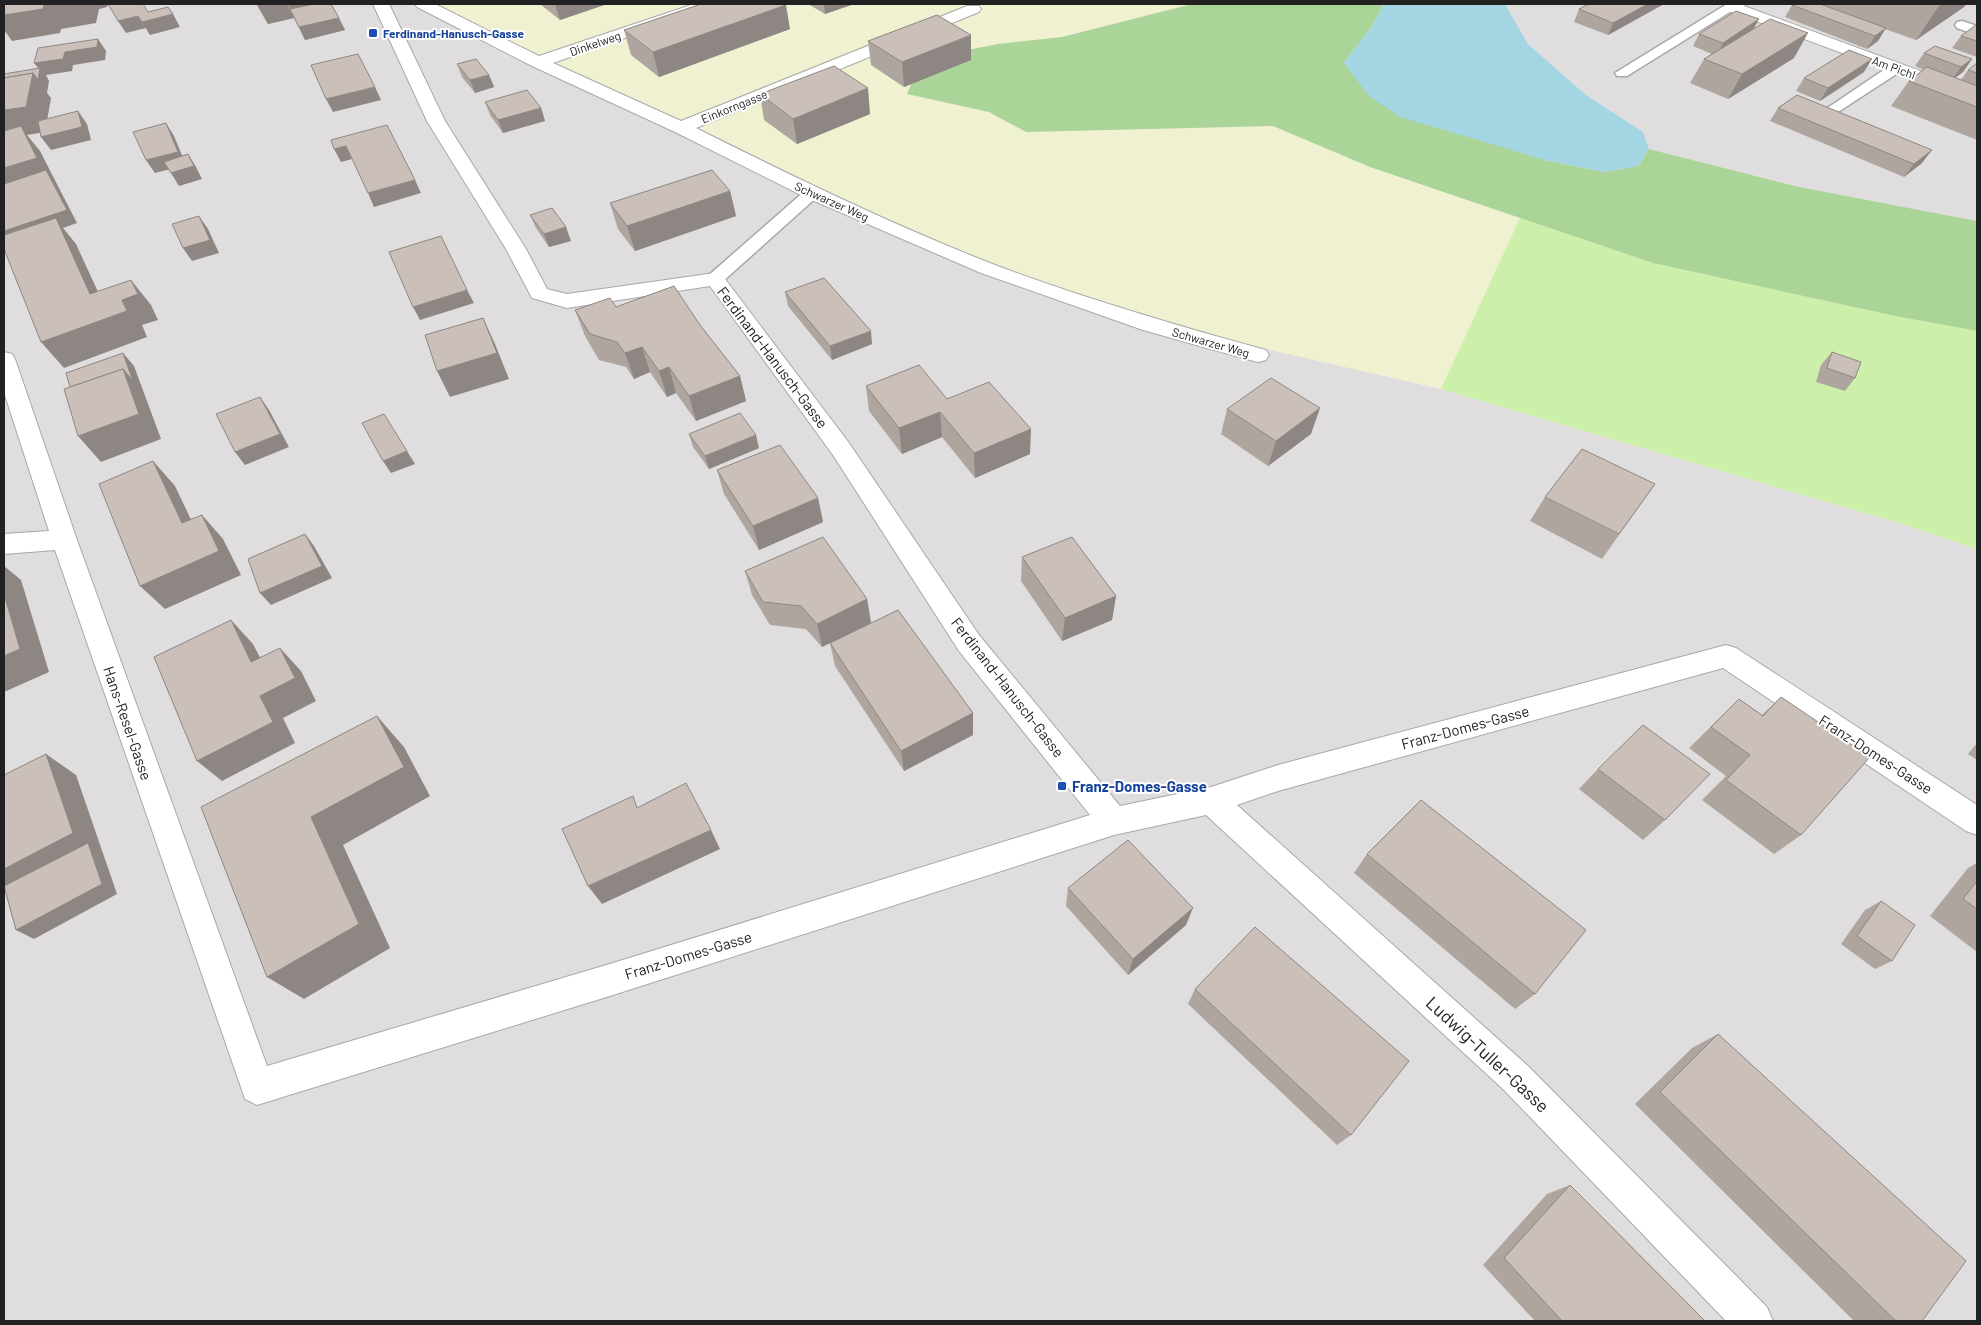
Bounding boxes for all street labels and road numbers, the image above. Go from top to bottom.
street label: Dinkelweg [568,28,622,58]
street label: Am Pichl [1870,53,1918,81]
street label: Einkorngasse [699,86,769,126]
street label: Schwarzer Weg [793,178,871,224]
street label: Ferdinand-Hanusch-Gasse [714,283,832,431]
street label: Schwarzer Weg [1171,324,1251,360]
street label: Ferdinand-Hanusch-Gasse [948,613,1068,761]
street label: Hans-Resel-Gasse [100,664,156,782]
street label: Franz-Domes-Gasse [1399,701,1531,753]
street label: Franz-Domes-Gasse [1816,711,1936,797]
street label: Franz-Domes-Gasse [622,927,754,983]
street label: Ludwig-Tuller-Gasse [1422,991,1554,1117]

